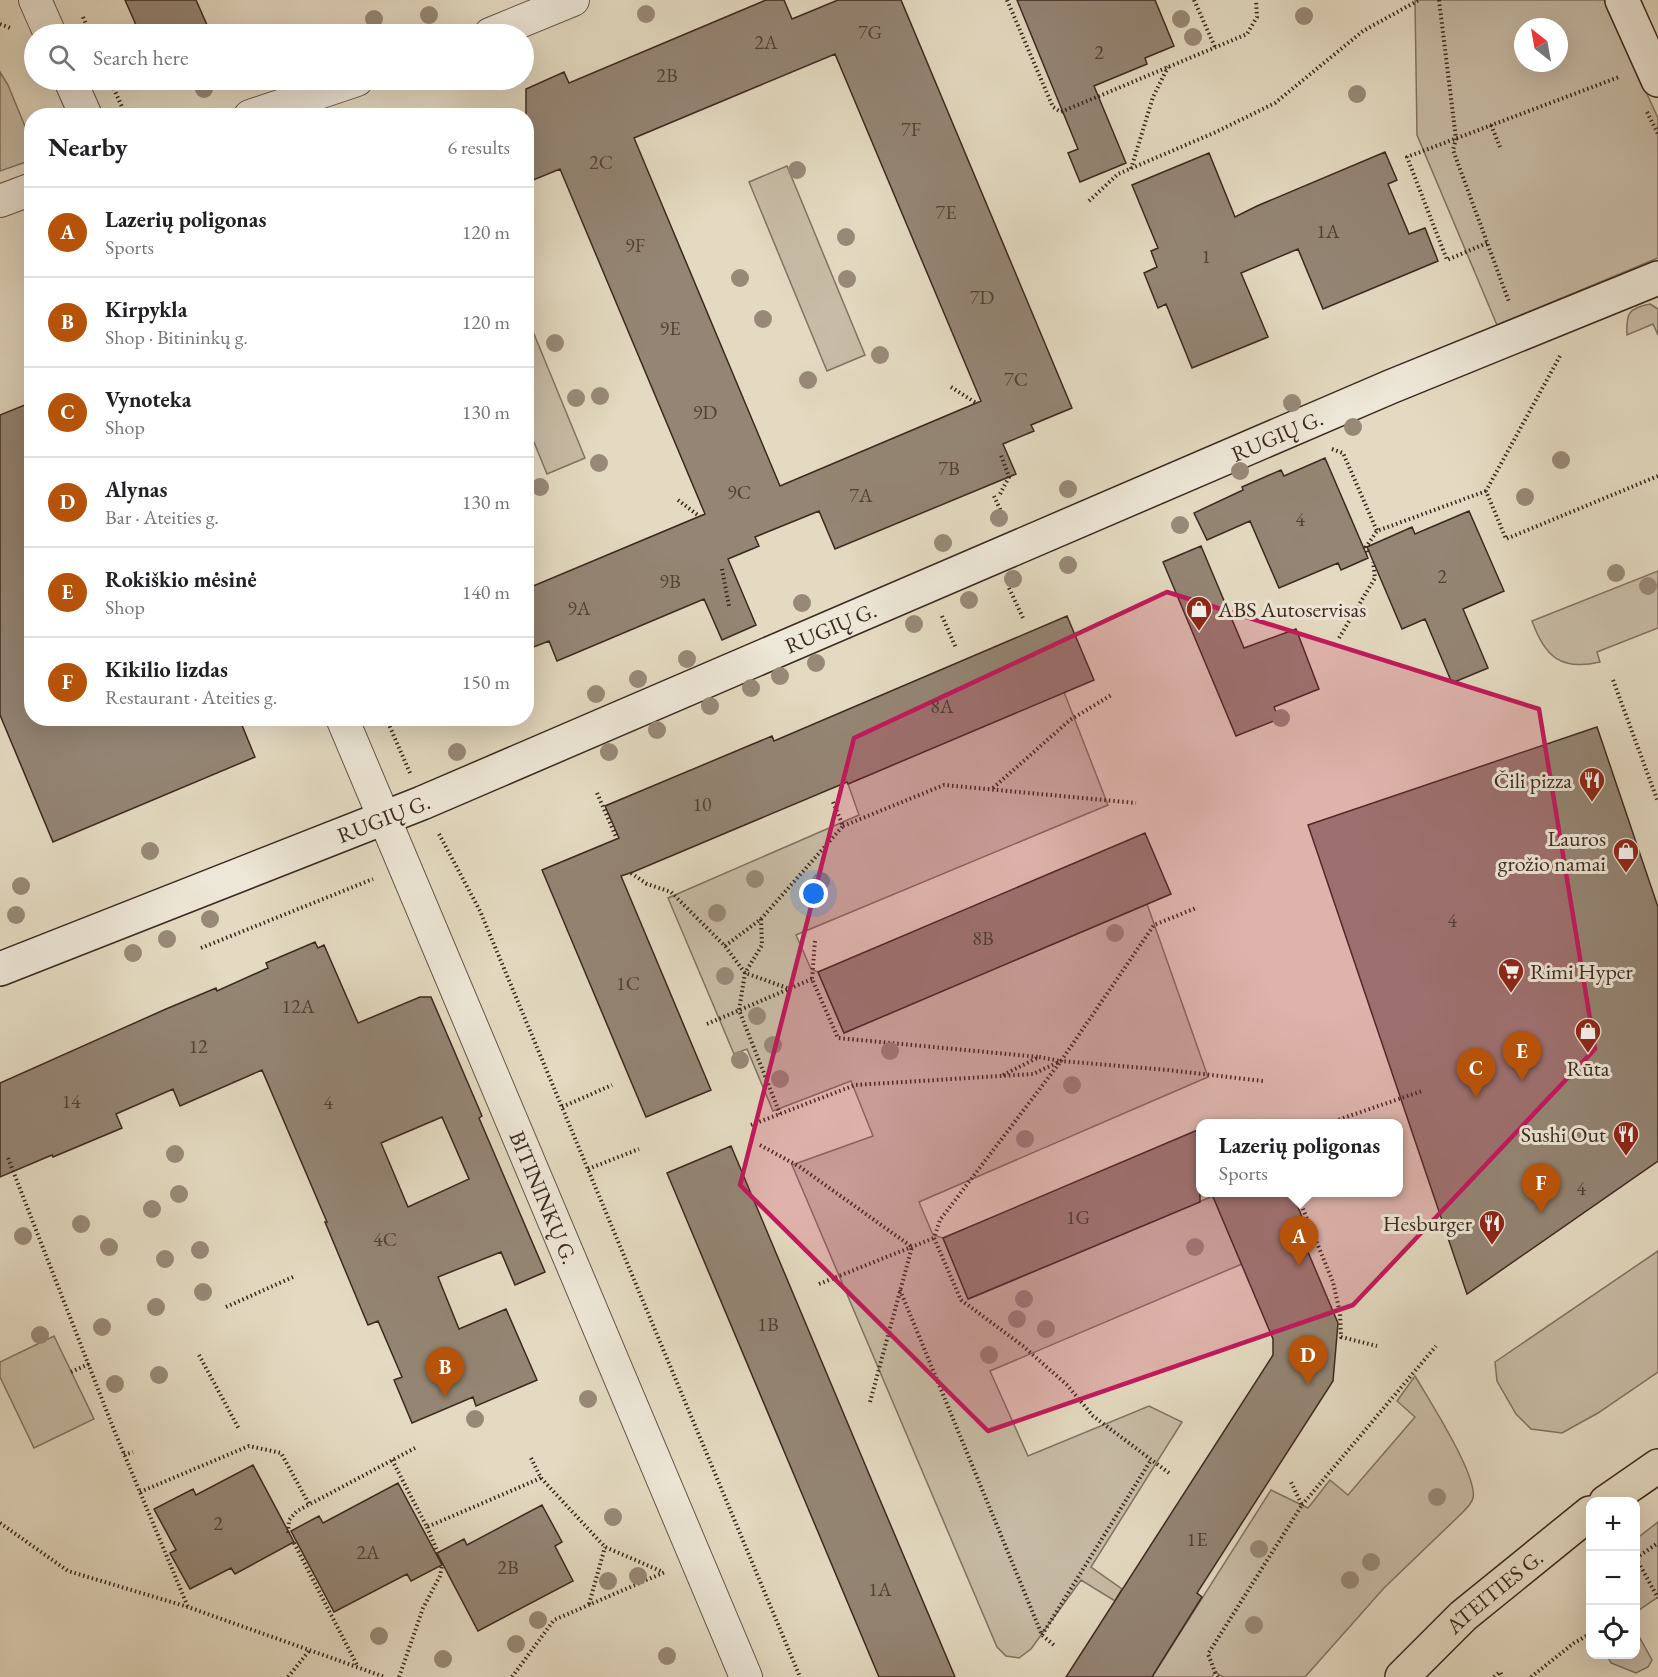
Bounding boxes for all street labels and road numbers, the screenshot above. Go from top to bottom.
street label: RUGIŲ G. [1227,403,1327,468]
street label: RUGIŲ G. [780,595,881,660]
street label: RUGIŲ G. [333,787,434,849]
street label: BITININKŲ G. [503,1126,585,1268]
street label: ATEITIES G. [1438,1542,1549,1641]

